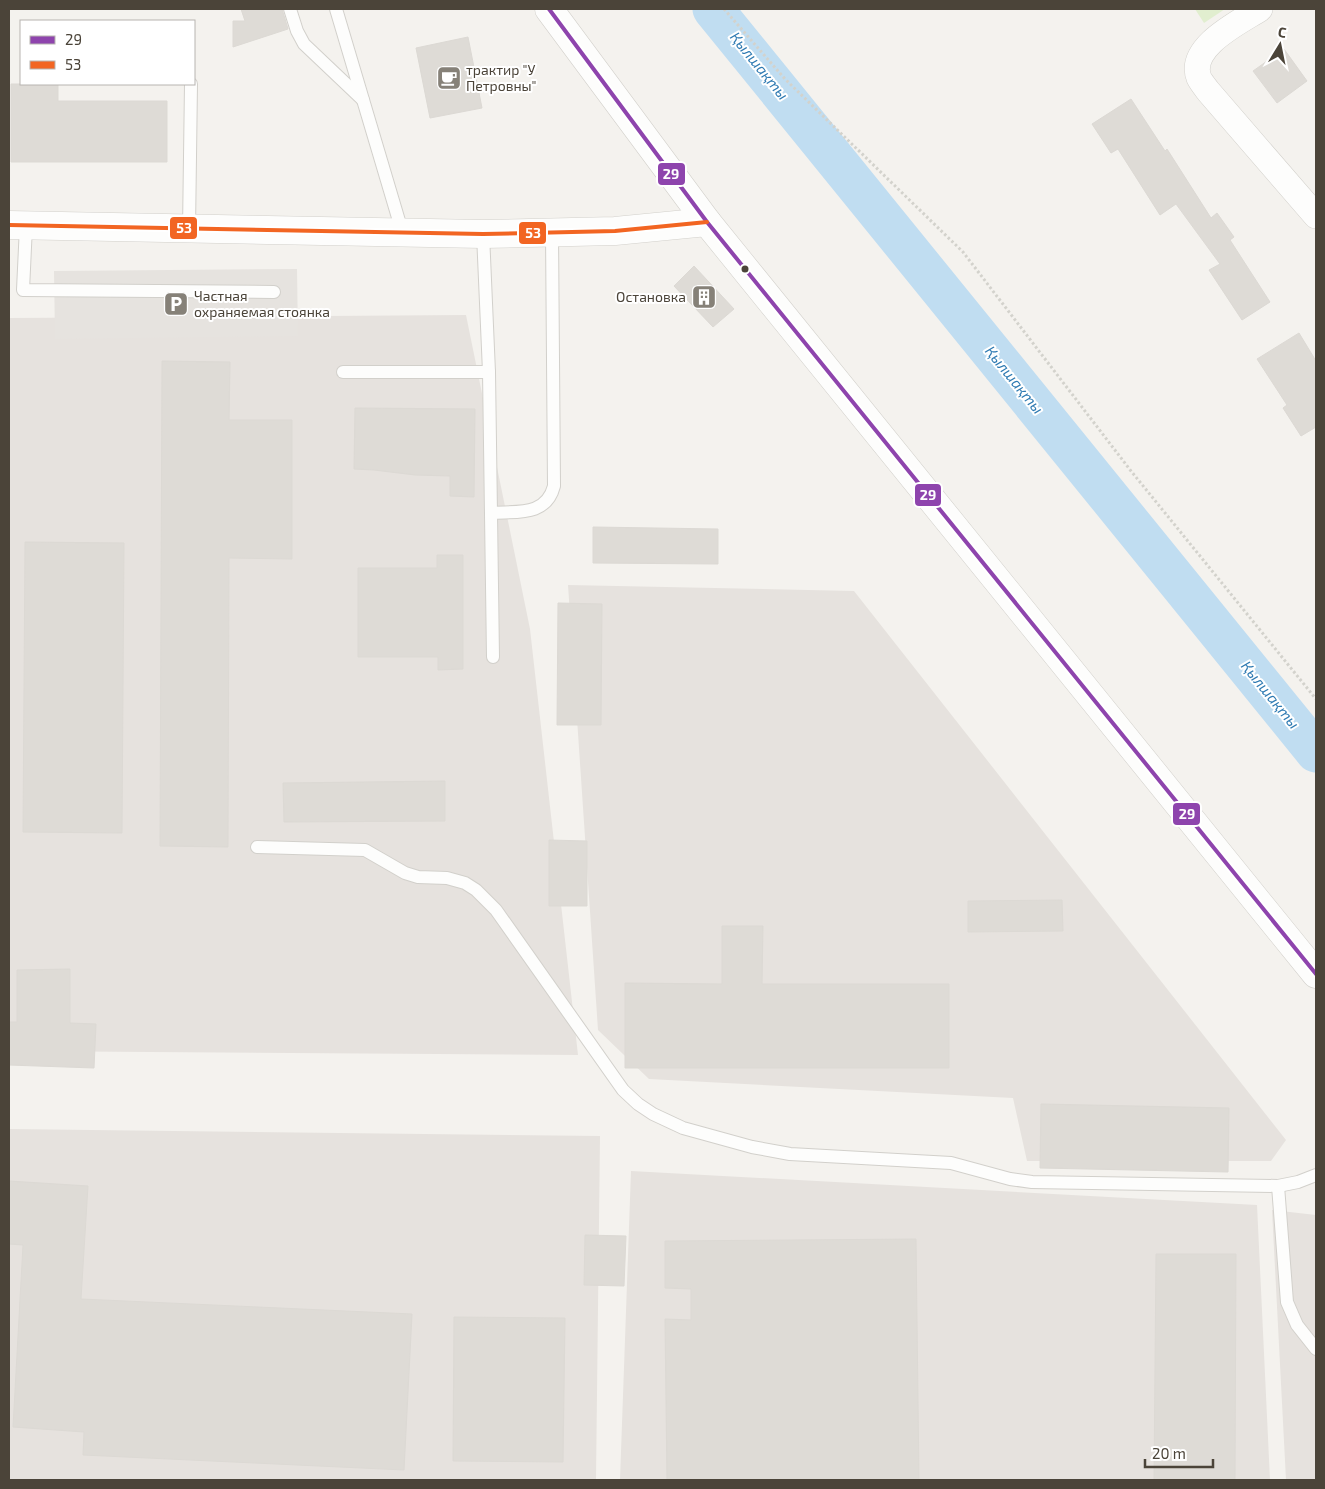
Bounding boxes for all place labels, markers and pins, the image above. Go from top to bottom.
place label: трактир "У Петровны" [466,61,536,94]
cafe icon: трактир "У Петровны" [436,65,462,91]
unlabelled marker [740,264,750,274]
building icon: Остановка [691,284,717,310]
place label: Частная охраняемая стоянка [194,287,330,320]
place label: Остановка [616,288,686,305]
parking icon: Частная охраняемая стоянка [163,291,189,317]

